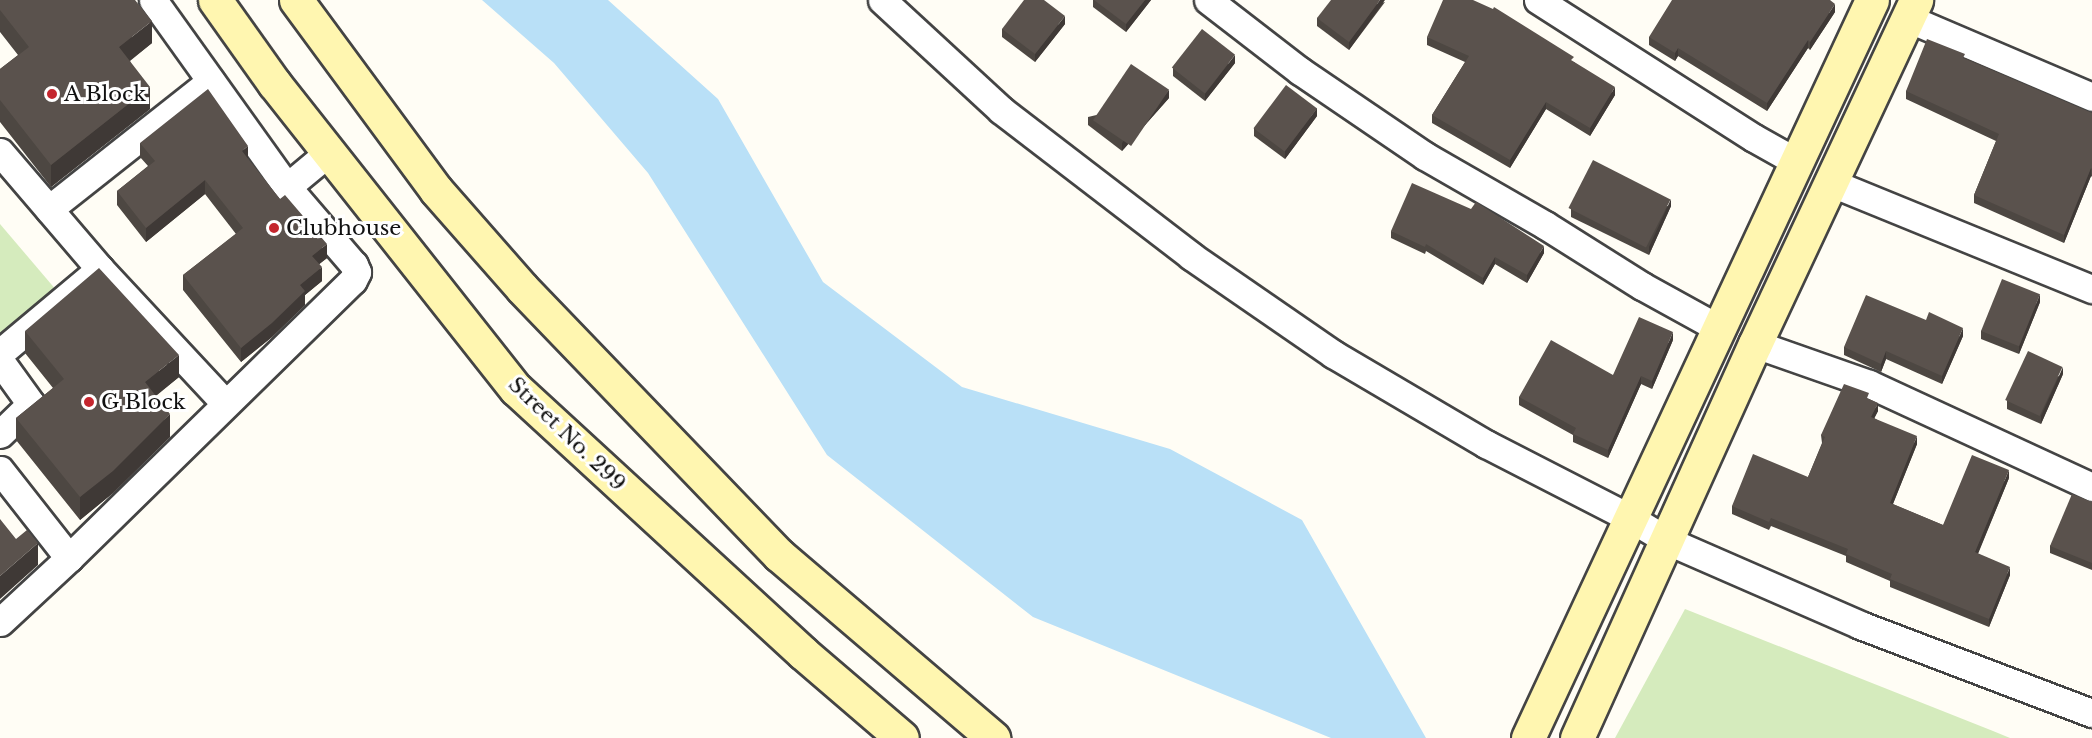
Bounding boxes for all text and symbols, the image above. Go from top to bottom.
place label: A Block [64,81,147,107]
marker: A Block [45,87,59,101]
place label: Clubhouse [286,215,401,241]
marker: Clubhouse [267,221,281,235]
street label: Street No. 299 [503,372,631,496]
place label: G Block [101,389,186,415]
marker: G Block [82,395,96,409]

